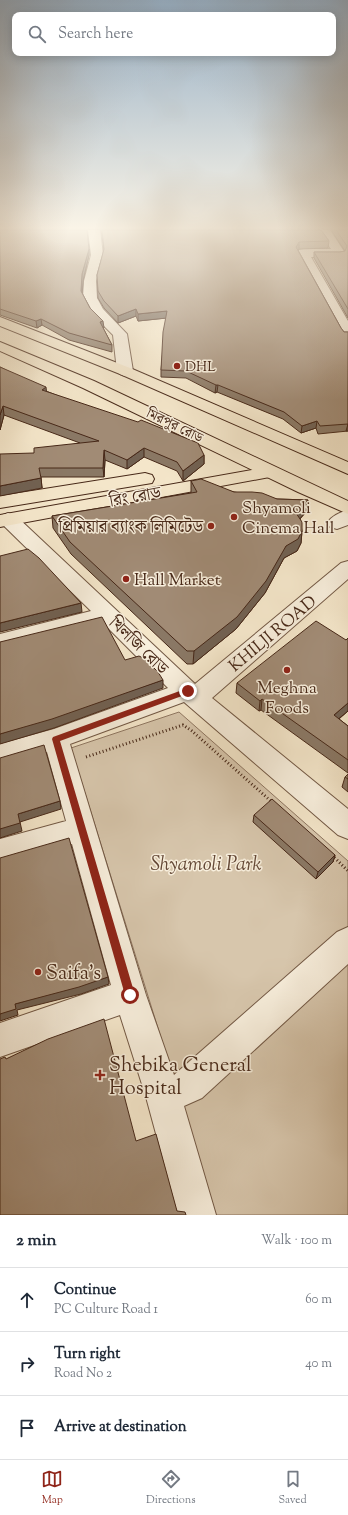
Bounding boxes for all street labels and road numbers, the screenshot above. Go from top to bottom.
street label: মিরপুর রোড [142,404,207,450]
street label: রিং রোড [107,482,163,514]
street label: KHILJI ROAD [224,591,322,678]
street label: খিলজি রোড [102,611,173,681]

